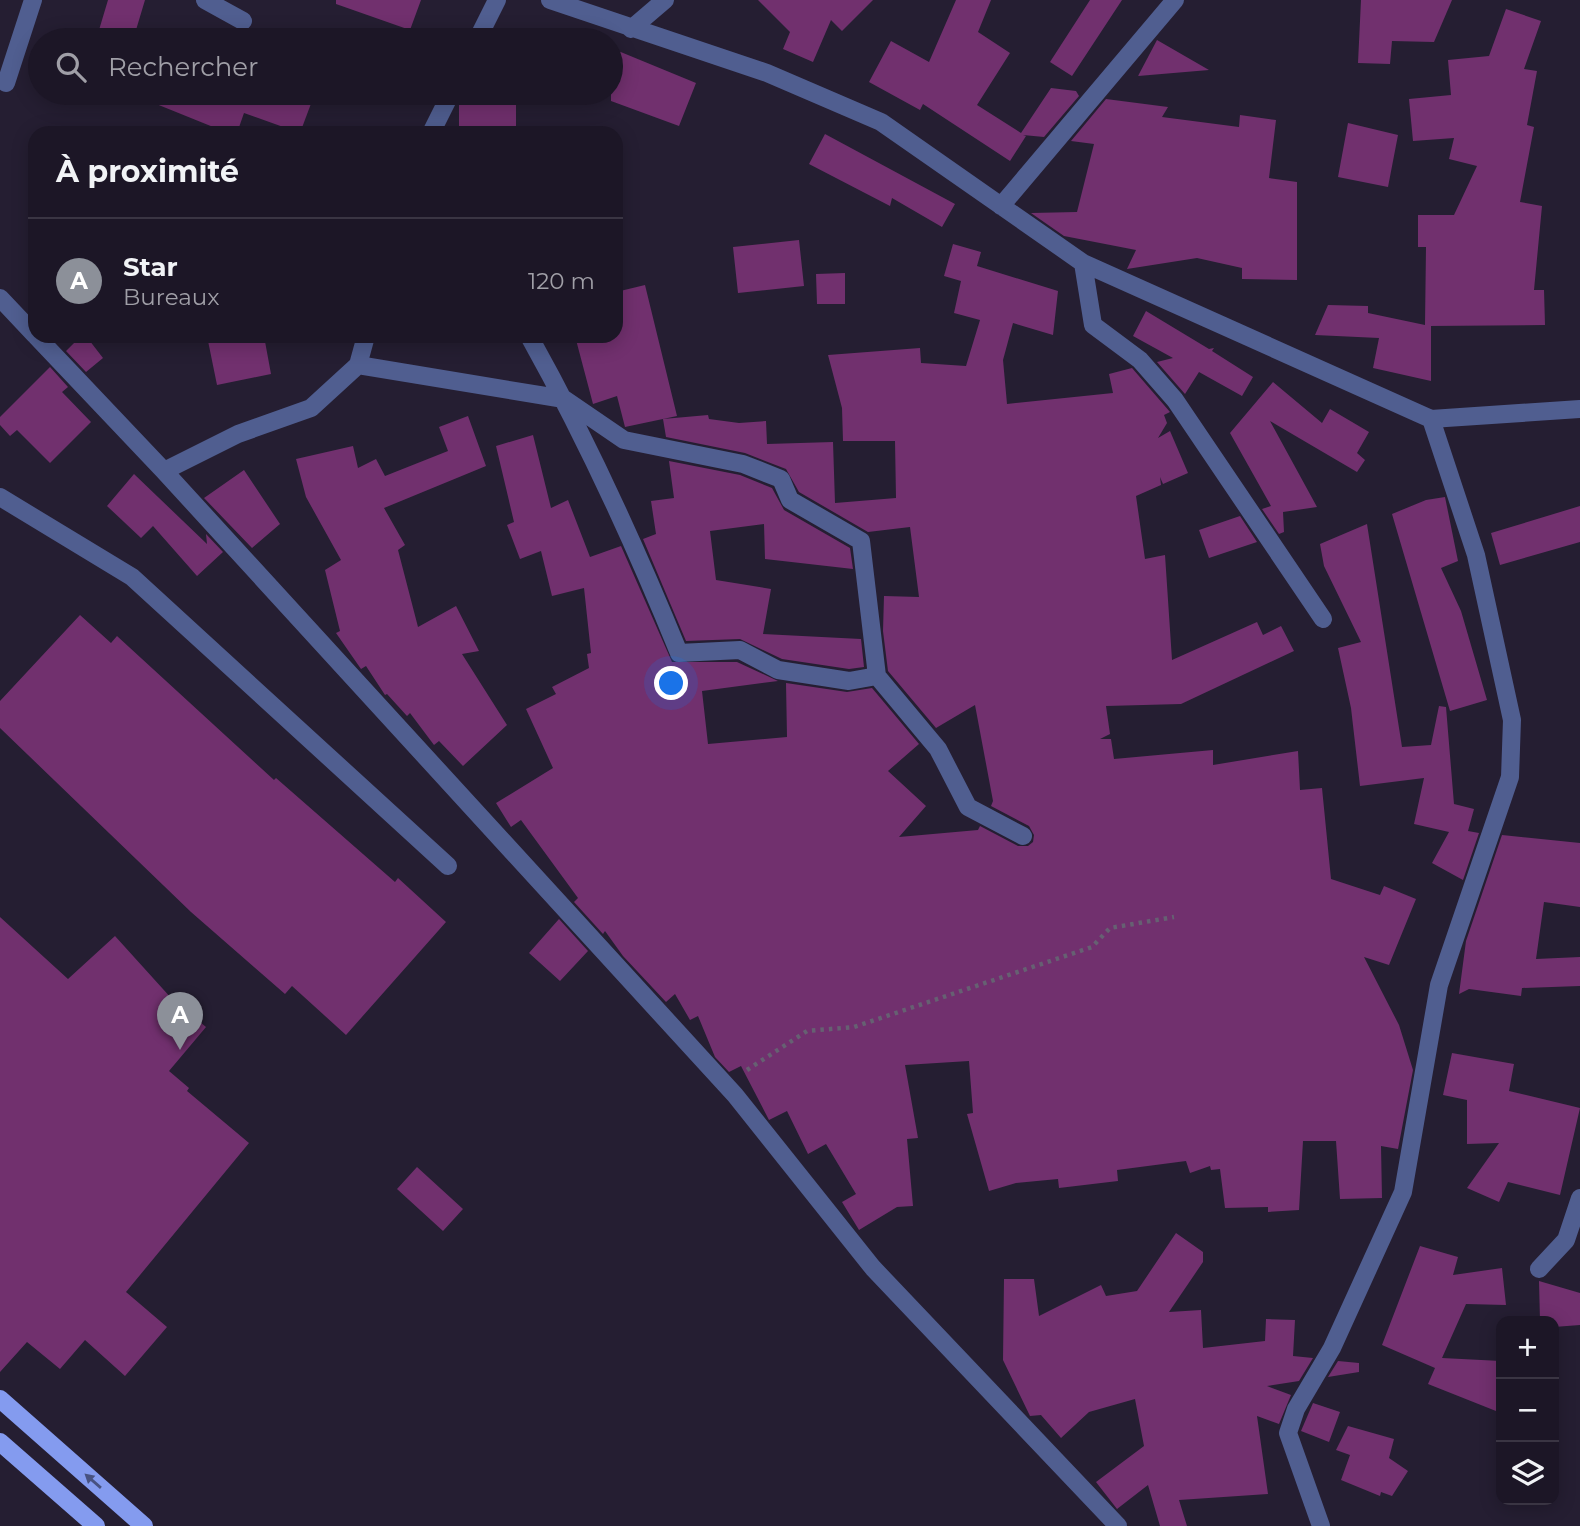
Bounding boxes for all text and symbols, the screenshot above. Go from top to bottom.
search box [28,28,623,105]
icon: search [52,48,90,86]
text: Rechercher [108,51,258,83]
text: À proximité [56,153,239,190]
text: Star [123,251,178,283]
text: A [70,267,88,295]
text: 120 m [528,267,595,295]
text: Bureaux [123,283,220,311]
your location [654,666,688,700]
pin: A [157,992,203,1050]
map controls [1496,1316,1559,1505]
button: + [1496,1316,1559,1379]
button: − [1496,1379,1559,1442]
button: layers [1496,1442,1559,1505]
one-way arrow [84,1474,101,1489]

